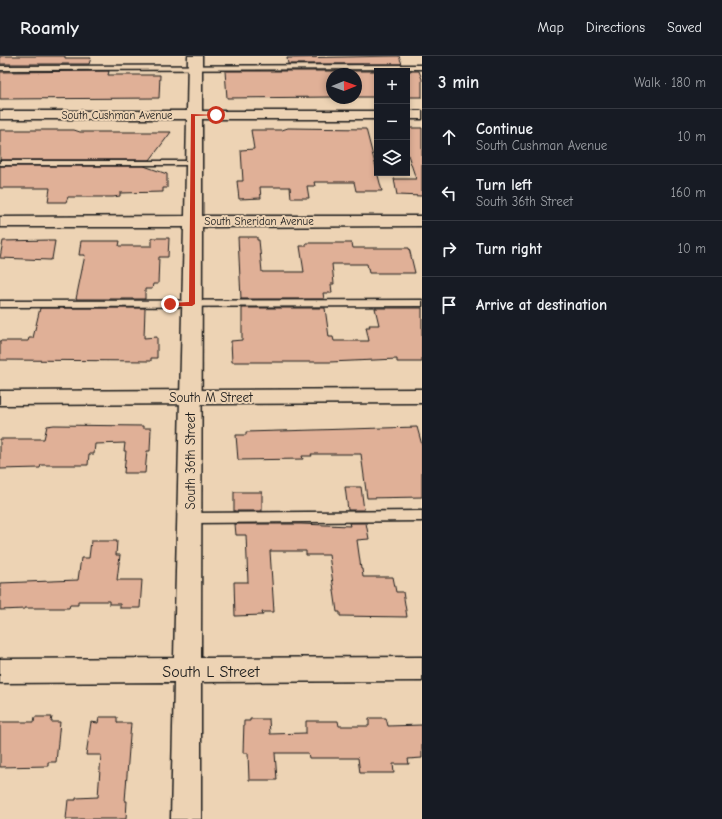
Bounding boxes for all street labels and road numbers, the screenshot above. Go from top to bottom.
street label: South Cushman Avenue [61,109,173,122]
street label: South Sheridan Avenue [204,215,314,228]
street label: South M Street [169,390,254,405]
street label: South 36th Street [183,411,198,509]
street label: South L Street [162,663,260,681]

